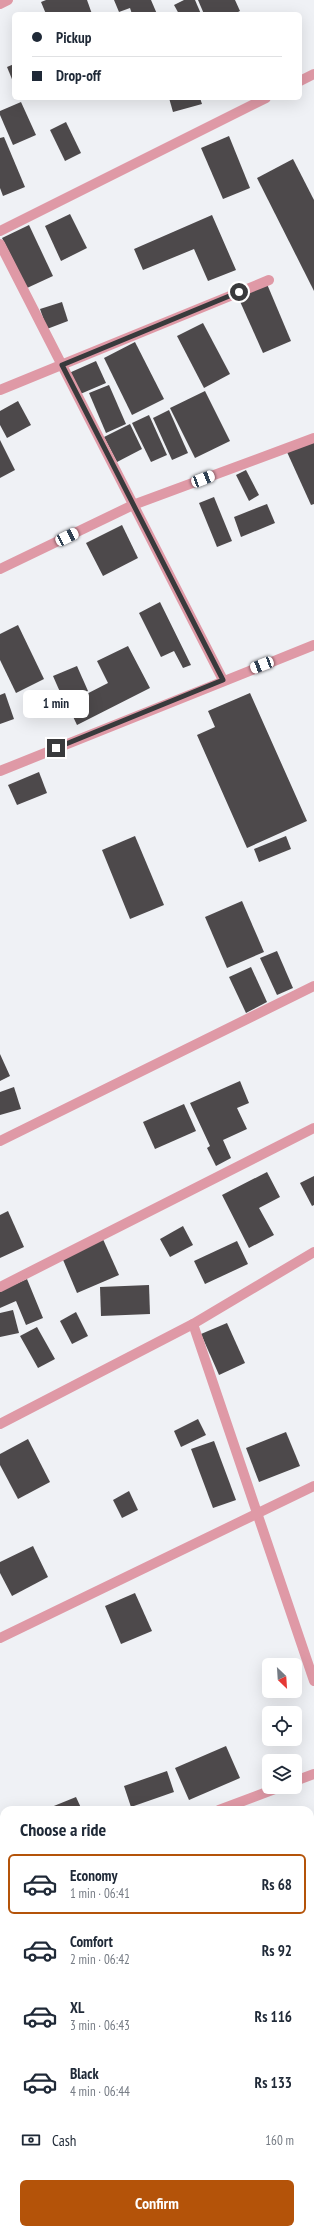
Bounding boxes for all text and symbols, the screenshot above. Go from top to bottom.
text: Pickup [56,28,91,47]
text: Drop-off [56,66,101,85]
route start [230,283,248,301]
car [190,469,216,489]
car [54,526,80,548]
car [249,655,275,675]
callout: 1 min [23,690,89,718]
text: 1 min [43,695,69,712]
route end [47,739,65,757]
north arrow [262,1658,302,1698]
map controls [262,1658,302,1794]
button: locate [262,1706,302,1746]
button: layers [262,1754,302,1794]
text: Choose a ride [20,1818,106,1841]
icon: car [22,1866,58,1902]
text: Economy [70,1866,118,1885]
text: Rs 68 [262,1875,292,1894]
text: 1 min · 06:41 [70,1885,130,1902]
icon: car [22,1932,58,1968]
text: Comfort [70,1932,113,1951]
text: Rs 92 [262,1941,292,1960]
text: 2 min · 06:42 [70,1951,130,1968]
icon: car [22,1998,58,2034]
text: XL [70,1998,84,2017]
text: Rs 116 [255,2007,292,2026]
text: 3 min · 06:43 [70,2017,130,2034]
icon: car [22,2064,58,2100]
text: Black [70,2064,99,2083]
text: Rs 133 [255,2073,292,2092]
text: 4 min · 06:44 [70,2083,130,2100]
icon: cash [20,2129,42,2151]
text: Cash [52,2131,76,2150]
text: 160 m [265,2132,294,2149]
button: Confirm [20,2180,294,2226]

